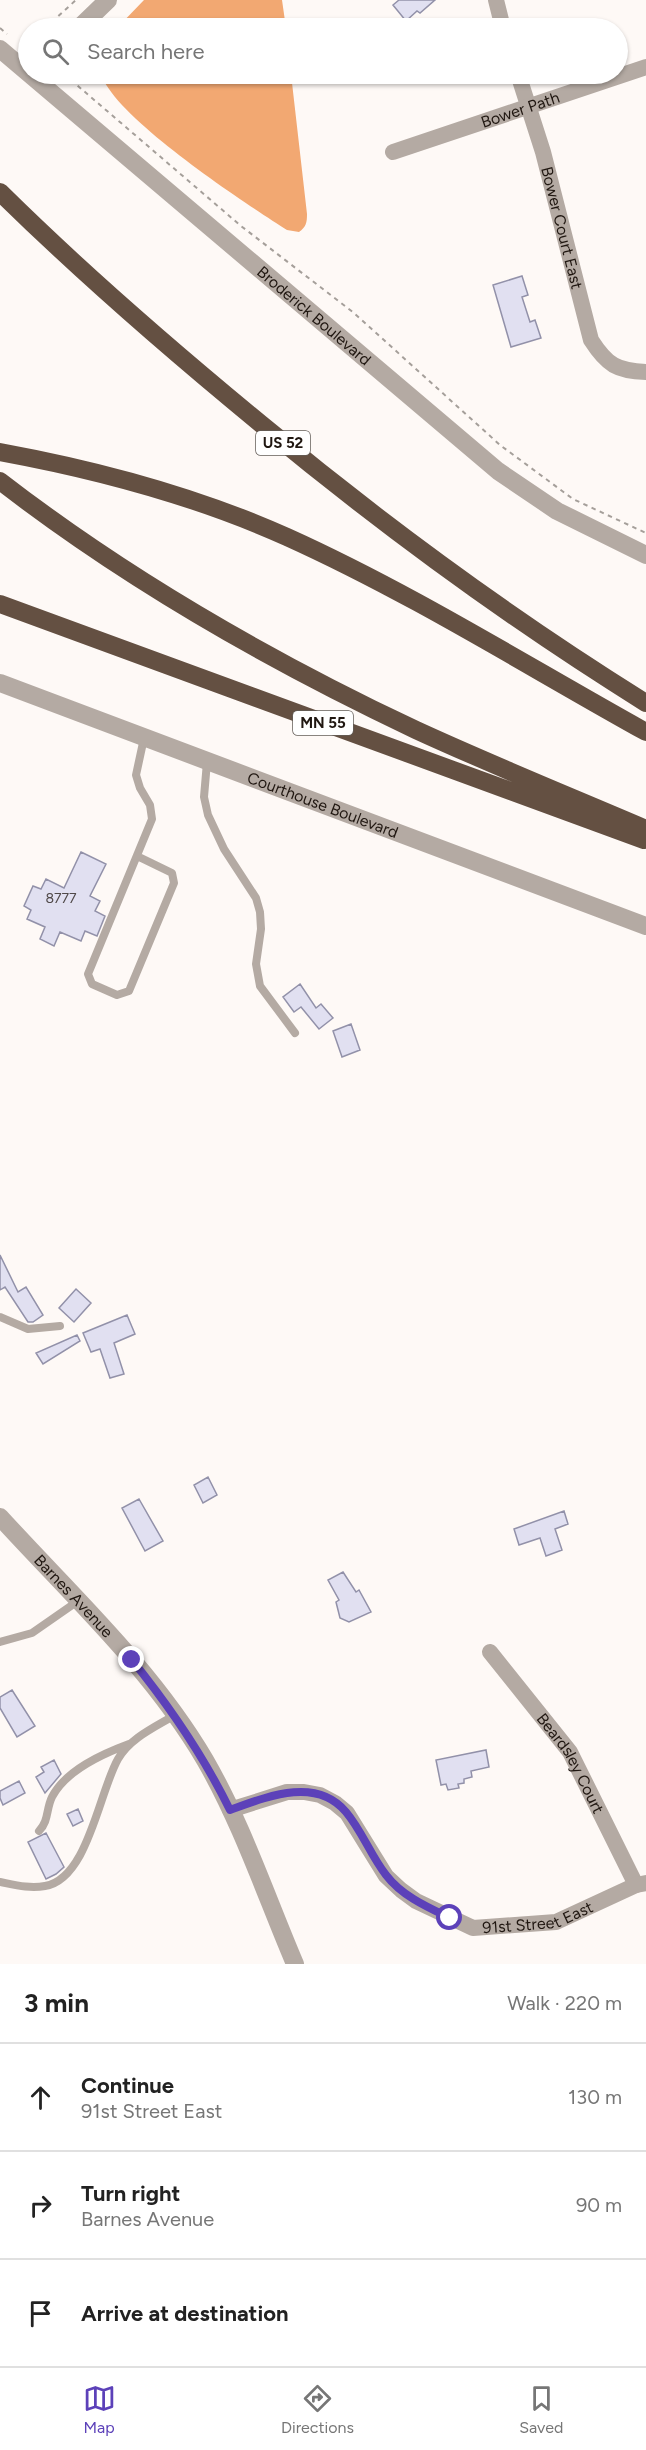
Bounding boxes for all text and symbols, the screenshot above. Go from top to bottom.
search box [18,18,628,84]
icon: search [39,35,72,68]
text: Search here [87,38,205,65]
street label: Bower Path [478,87,562,131]
street label: Bower Court East [538,164,587,291]
street label: Broderick Boulevard [254,262,375,369]
road number: US 52 [256,431,310,455]
road number: MN 55 [293,711,353,735]
street label: Courthouse Boulevard [245,767,401,841]
house number: 8777 [45,890,77,907]
street label: Barnes Avenue [30,1550,117,1641]
route end [118,1646,144,1672]
street label: Beardsley Court [533,1709,608,1816]
street label: 91st Street East [482,1897,596,1937]
route start [436,1904,462,1930]
text: 3 min [24,1987,89,2019]
text: Walk · 220 m [507,1991,622,2015]
text: Continue [81,2072,174,2099]
icon: ahead [24,2081,57,2114]
text: 130 m [568,2085,622,2109]
text: 91st Street East [81,2099,222,2123]
text: Turn right [81,2180,180,2207]
icon: right [24,2189,57,2222]
text: 90 m [576,2193,622,2217]
text: Barnes Avenue [81,2207,214,2231]
icon: arrive [24,2297,57,2330]
text: Arrive at destination [81,2300,289,2327]
tab: Map [83,2382,116,2437]
tab: Directions [281,2382,354,2437]
tab: Saved [519,2382,563,2437]

